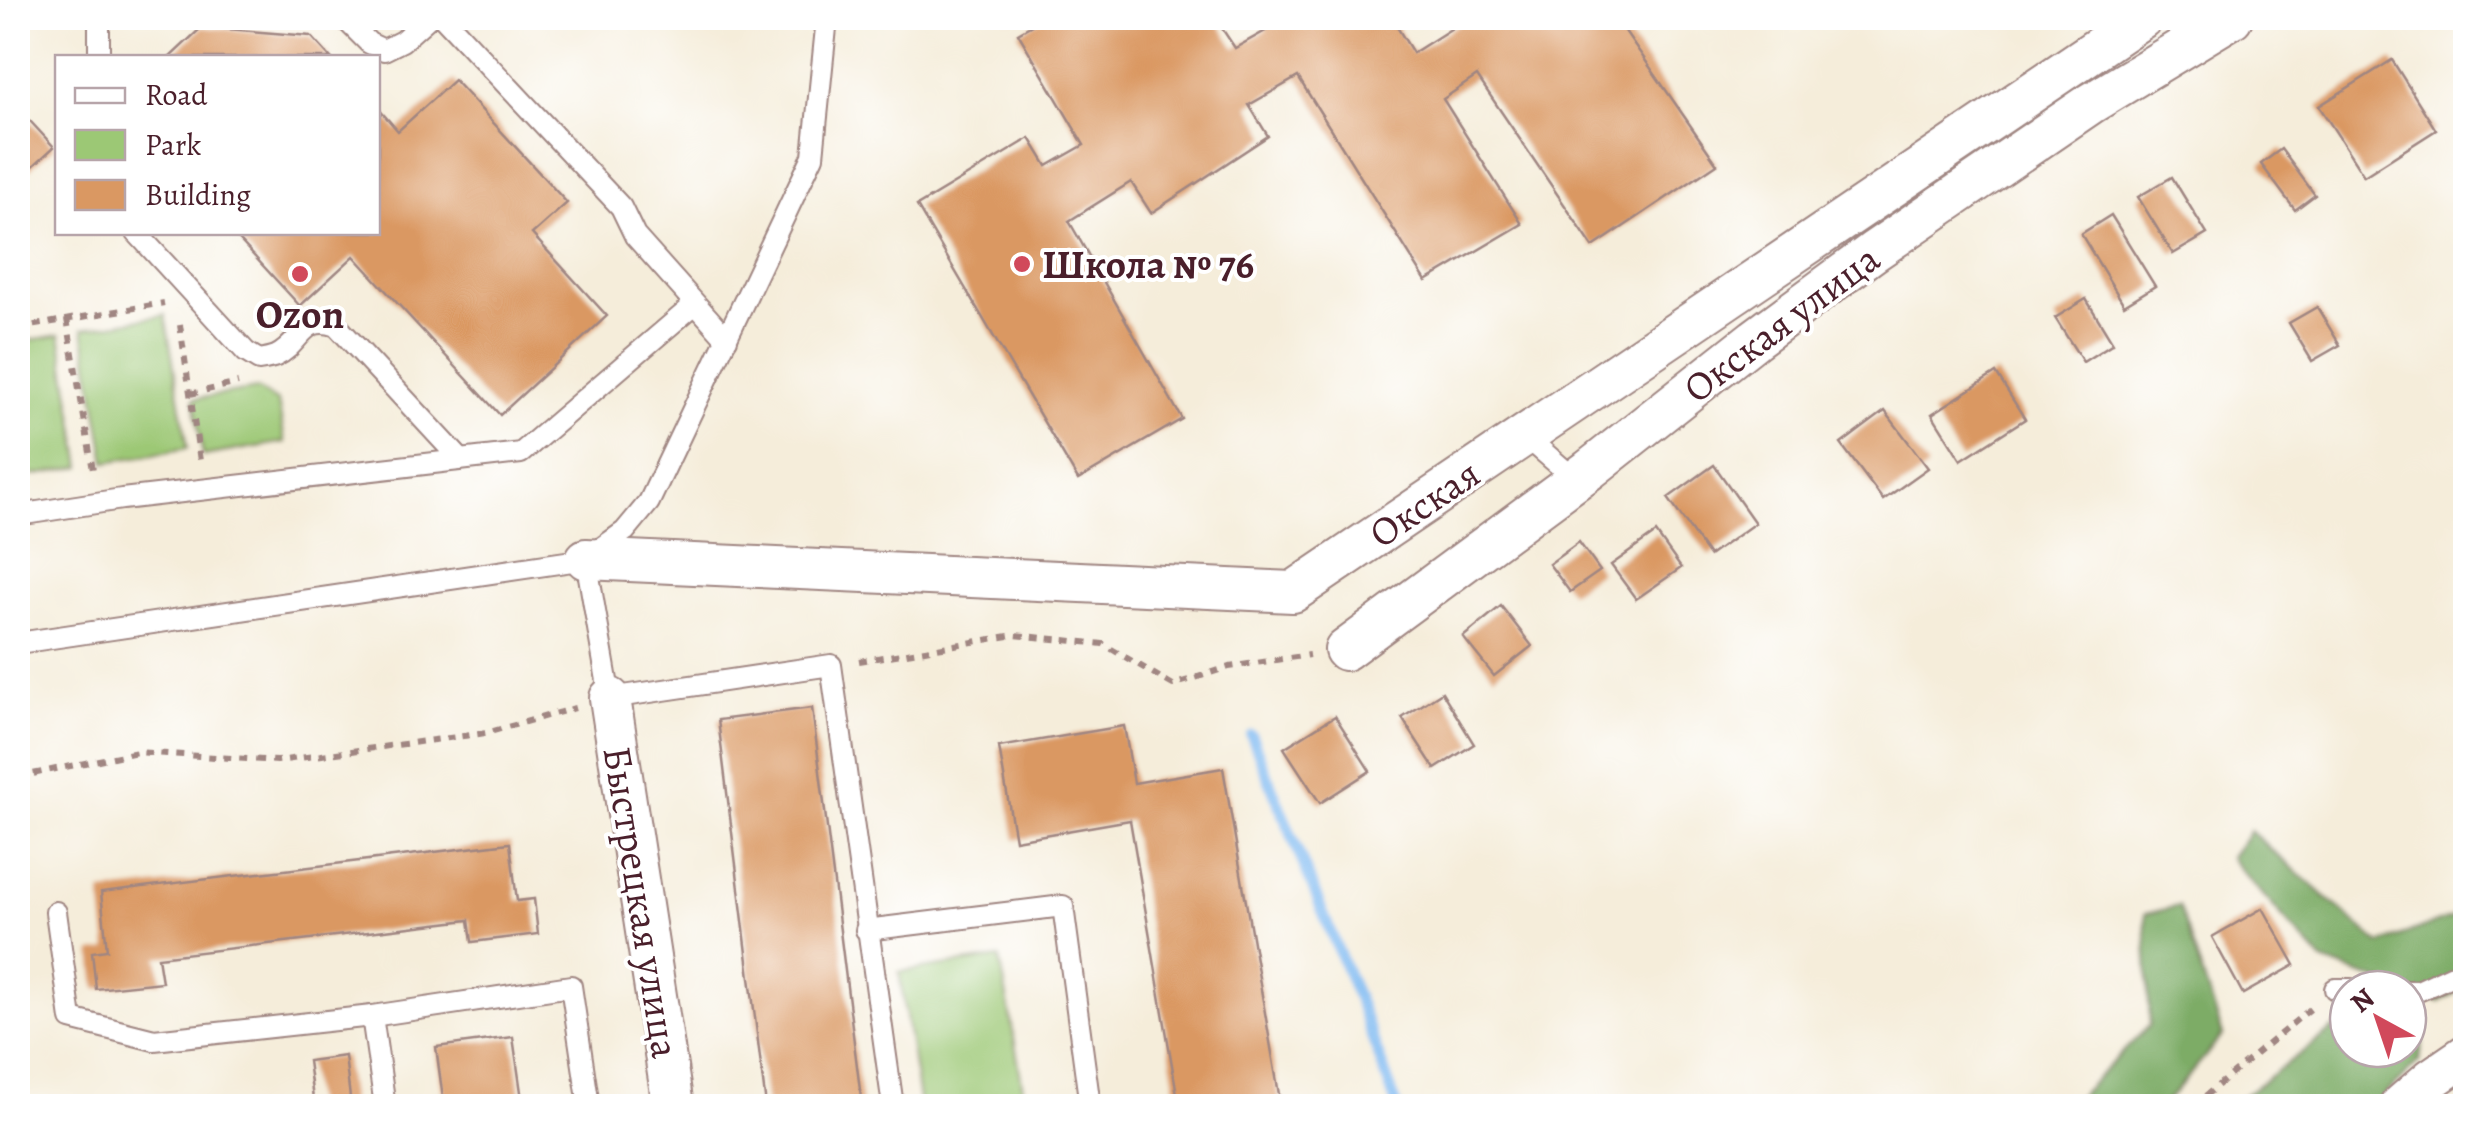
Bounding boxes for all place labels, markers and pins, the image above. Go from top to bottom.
place label: Школа № 76 [1042,237,1254,292]
marker: Школа № 76 [1011,253,1033,275]
marker: Ozon [289,263,311,285]
place label: Ozon [256,287,344,342]

